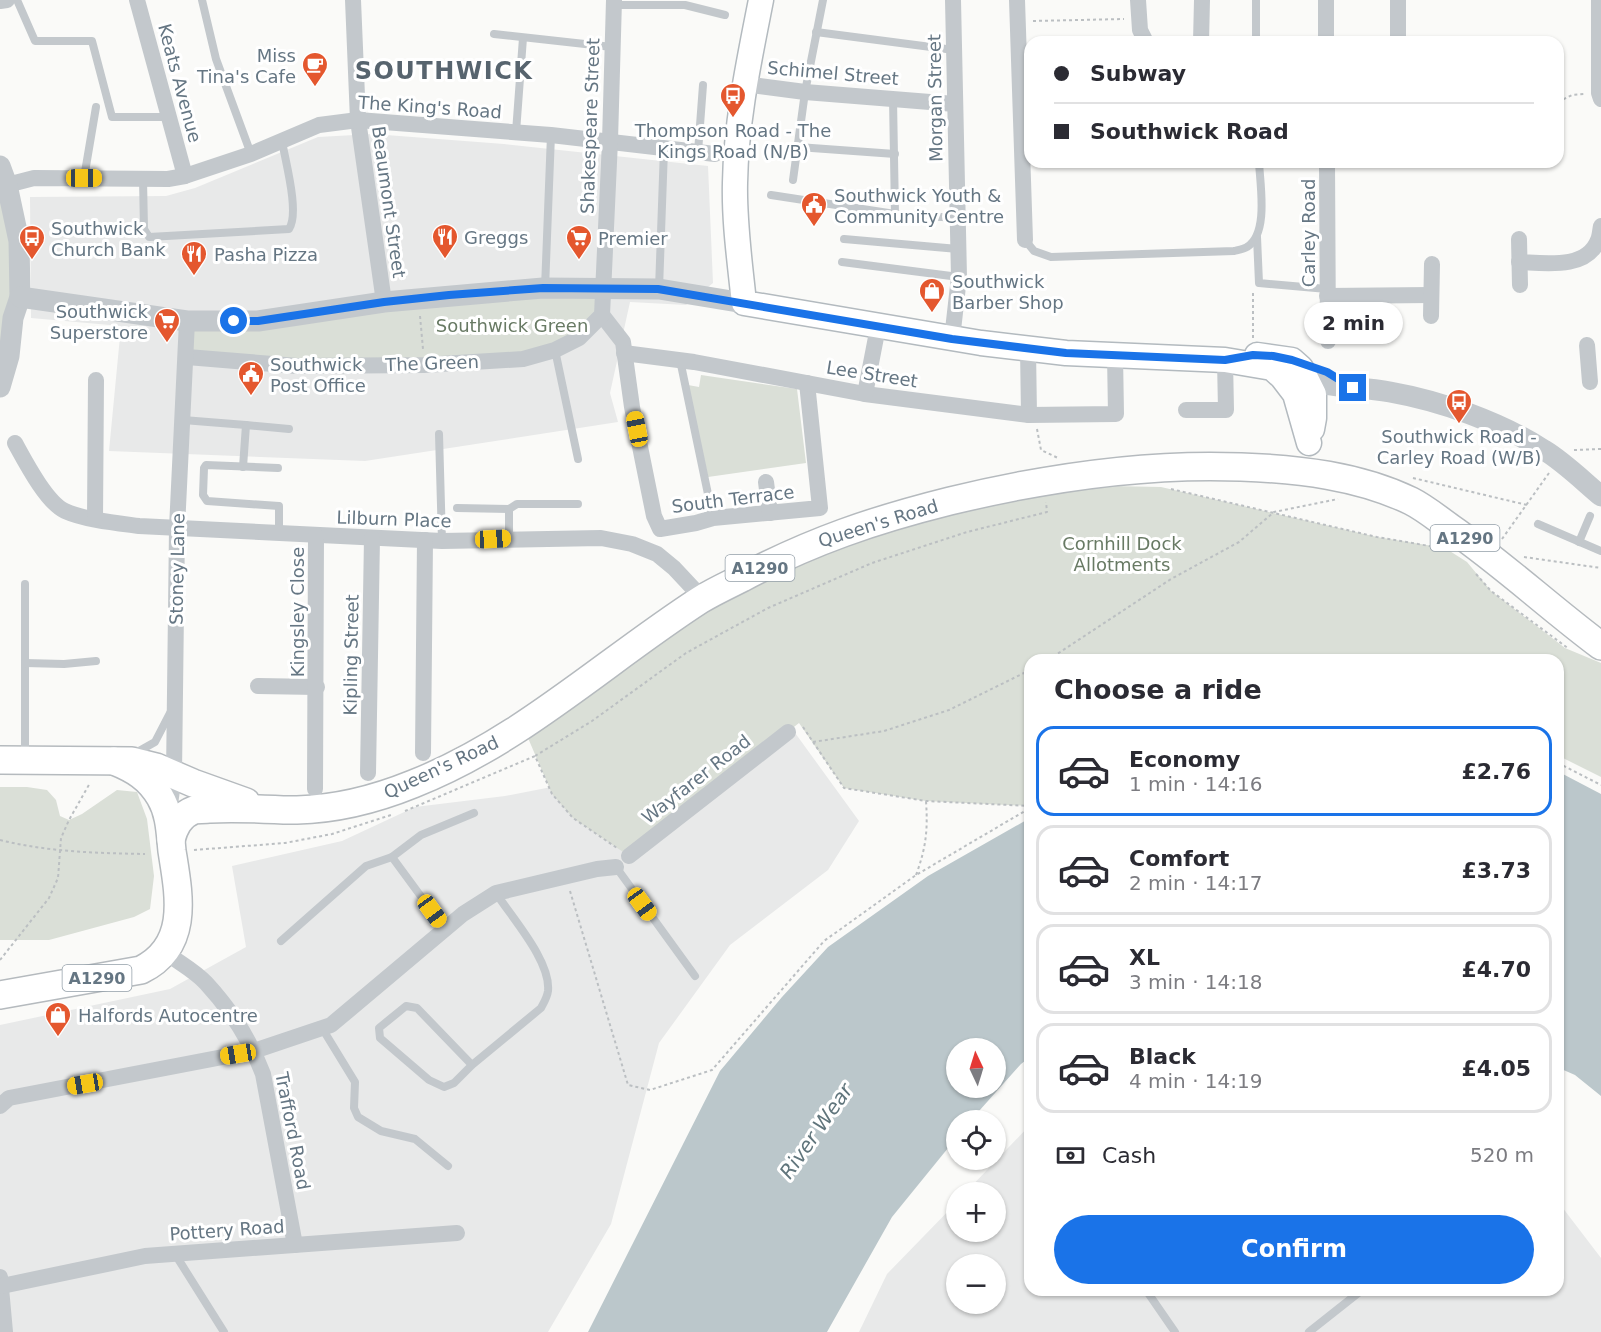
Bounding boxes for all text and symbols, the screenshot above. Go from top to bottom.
street label: Keats Avenue [154,21,206,145]
street label: Morgan Street [923,34,947,162]
street label: Shakespeare Street [576,38,604,214]
place label: Miss Tina's Cafe [196,45,296,87]
cafe icon: Miss Tina's Cafe [300,50,330,88]
district label: SOUTHWICK [355,57,533,85]
street label: Schimel Street [766,57,900,89]
text: Subway [1090,61,1186,86]
bus stop icon: Thompson Road - The Kings Road (N/B) [718,81,748,119]
street label: The King's Road [356,91,503,122]
text: Southwick Road [1090,119,1289,144]
place label: Thompson Road - The Kings Road (N/B) [634,120,831,162]
street label: Beaumont Street [368,125,410,279]
car [66,169,102,187]
street label: Carley Road [1298,179,1319,287]
place label: Southwick Youth & Community Centre [834,185,1004,227]
public building icon: Southwick Youth & Community Centre [799,190,829,228]
place label: Southwick Church Bank [51,218,166,260]
restaurant icon: Greggs [430,222,460,260]
bus stop icon: Southwick Church Bank [17,223,47,261]
supermarket icon: Premier [564,223,594,261]
place label: Greggs [464,227,528,248]
place label: Premier [598,228,668,249]
restaurant icon: Pasha Pizza [179,239,209,277]
place label: Pasha Pizza [214,244,318,265]
place label: Southwick Barber Shop [952,271,1064,313]
shop icon: Southwick Barber Shop [917,276,947,314]
place label: Southwick Superstore [50,301,149,343]
callout: 2 min [1304,301,1402,343]
supermarket icon: Southwick Superstore [152,306,182,344]
route start [220,307,247,334]
text: 2 min [1322,311,1385,335]
park label: Southwick Green [436,315,588,336]
street label: The Green [384,351,479,375]
place label: Southwick Post Office [270,354,366,396]
street label: Lee Street [825,356,919,392]
public building icon: Southwick Post Office [236,359,266,397]
route end [1339,374,1366,401]
bus stop icon: Southwick Road - Carley Road (W/B) [1444,387,1474,425]
car [625,410,649,448]
place label: Southwick Road - Carley Road (W/B) [1377,426,1541,468]
street label: South Terrace [670,481,796,517]
street label: Queen's Road [815,495,941,551]
street label: Lilburn Place [336,507,452,531]
street label: Stoney Lane [166,513,188,625]
road number: A1290 [1430,525,1500,551]
car [475,529,511,549]
park label: Cornhill Dock Allotments [1062,533,1182,575]
street label: Kingsley Close [287,547,308,677]
road number: A1290 [726,555,795,581]
street label: Kipling Street [339,594,363,716]
text: Choose a ride [1054,674,1262,705]
street label: Wayfarer Road [637,730,755,828]
street label: Queen's Road [380,731,502,803]
icon: car [1057,744,1111,798]
text: Economy [1129,747,1240,772]
text: £2.76 [1461,759,1531,784]
text: 1 min · 14:16 [1129,772,1263,796]
icon: car [1057,843,1111,897]
text: Comfort [1129,846,1229,871]
text: £3.73 [1461,858,1531,883]
text: 2 min · 14:17 [1129,871,1263,895]
car [624,884,660,924]
car [414,891,450,931]
icon: car [1057,942,1111,996]
text: XL [1129,945,1160,970]
text: £4.70 [1461,957,1531,982]
road number: A1290 [63,965,132,991]
text: 3 min · 14:18 [1129,970,1263,994]
shop icon: Halfords Autocentre [43,1000,73,1038]
place label: Halfords Autocentre [78,1005,258,1026]
north arrow [946,1038,1006,1098]
map controls [946,1038,1006,1314]
icon: car [1057,1041,1111,1095]
car [219,1042,257,1066]
text: Black [1129,1044,1196,1069]
text: £4.05 [1461,1056,1531,1081]
street label: Trafford Road [271,1069,315,1192]
text: 4 min · 14:19 [1129,1069,1263,1093]
car [66,1072,104,1096]
water label: River Wear [774,1077,859,1183]
button: locate [946,1110,1006,1170]
icon: cash [1054,1139,1087,1172]
text: Cash [1102,1143,1156,1168]
text: 520 m [1470,1143,1534,1167]
button: + [946,1182,1006,1242]
button: Confirm [1054,1215,1534,1284]
street label: Pottery Road [169,1216,285,1244]
button: − [946,1254,1006,1314]

